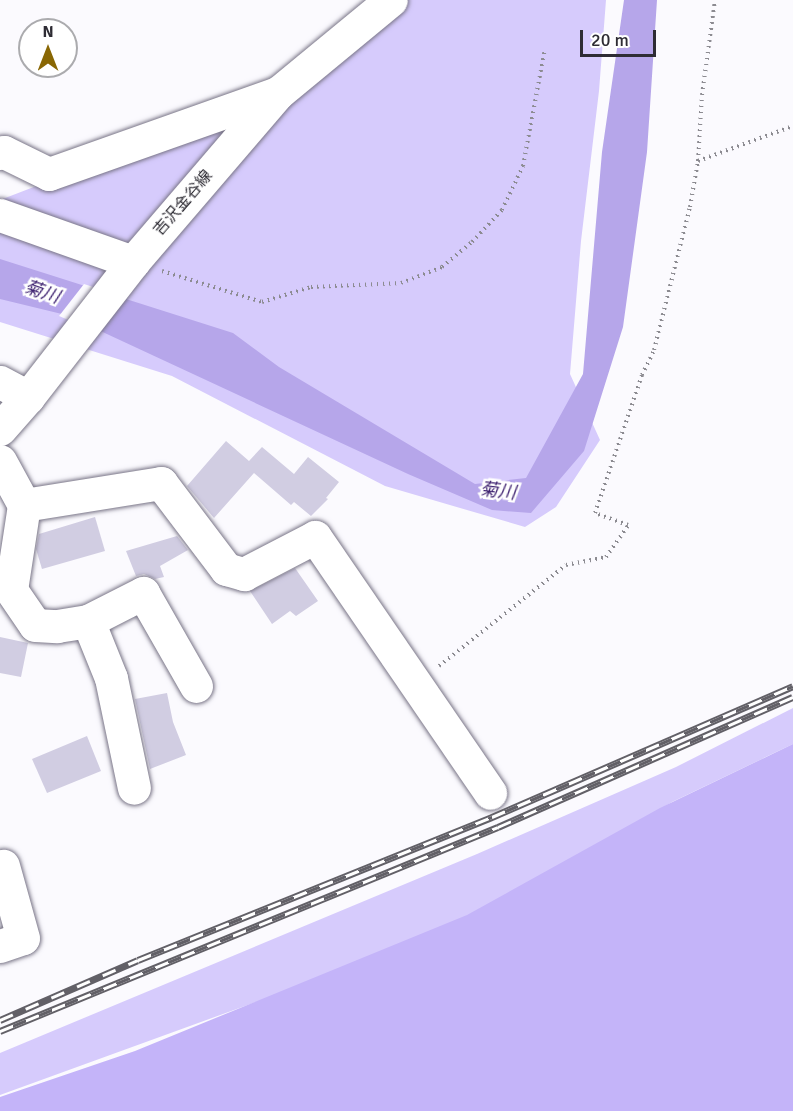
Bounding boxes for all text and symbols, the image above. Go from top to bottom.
north arrow [18,18,78,78]
scale bar [583,18,660,56]
text: N [42,22,54,42]
text: 20 m [591,29,629,51]
street label: 吉沢金谷線 [150,167,216,239]
water label: 菊川 [21,276,63,308]
water label: 菊川 [479,478,517,504]

